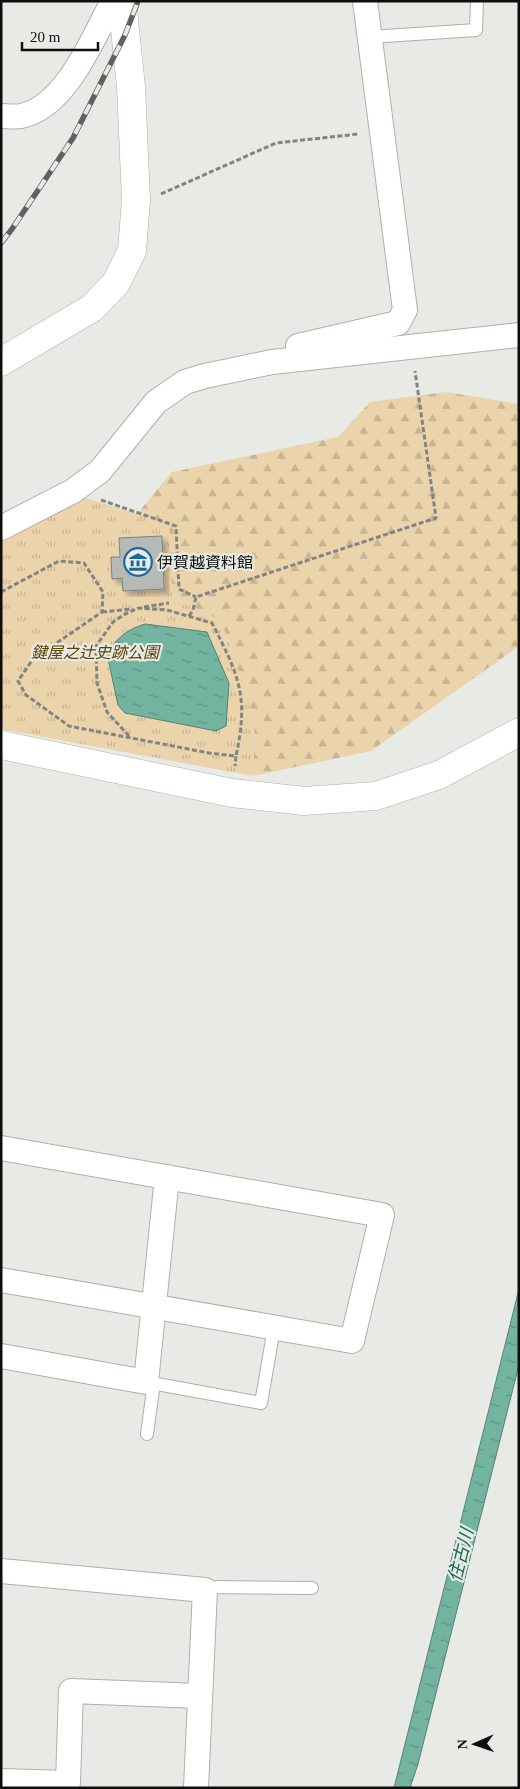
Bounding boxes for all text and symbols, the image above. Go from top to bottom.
scale bar [22,20,99,52]
text: 20 m [30,29,61,45]
museum icon: 伊賀越資料館 [123,547,153,577]
place label: 伊賀越資料館 [157,554,253,571]
park label: 鍵屋之辻史跡公園 [31,644,161,661]
water label: 住古川 [445,1524,478,1584]
north arrow [450,1719,500,1769]
text: N [455,1739,470,1750]

